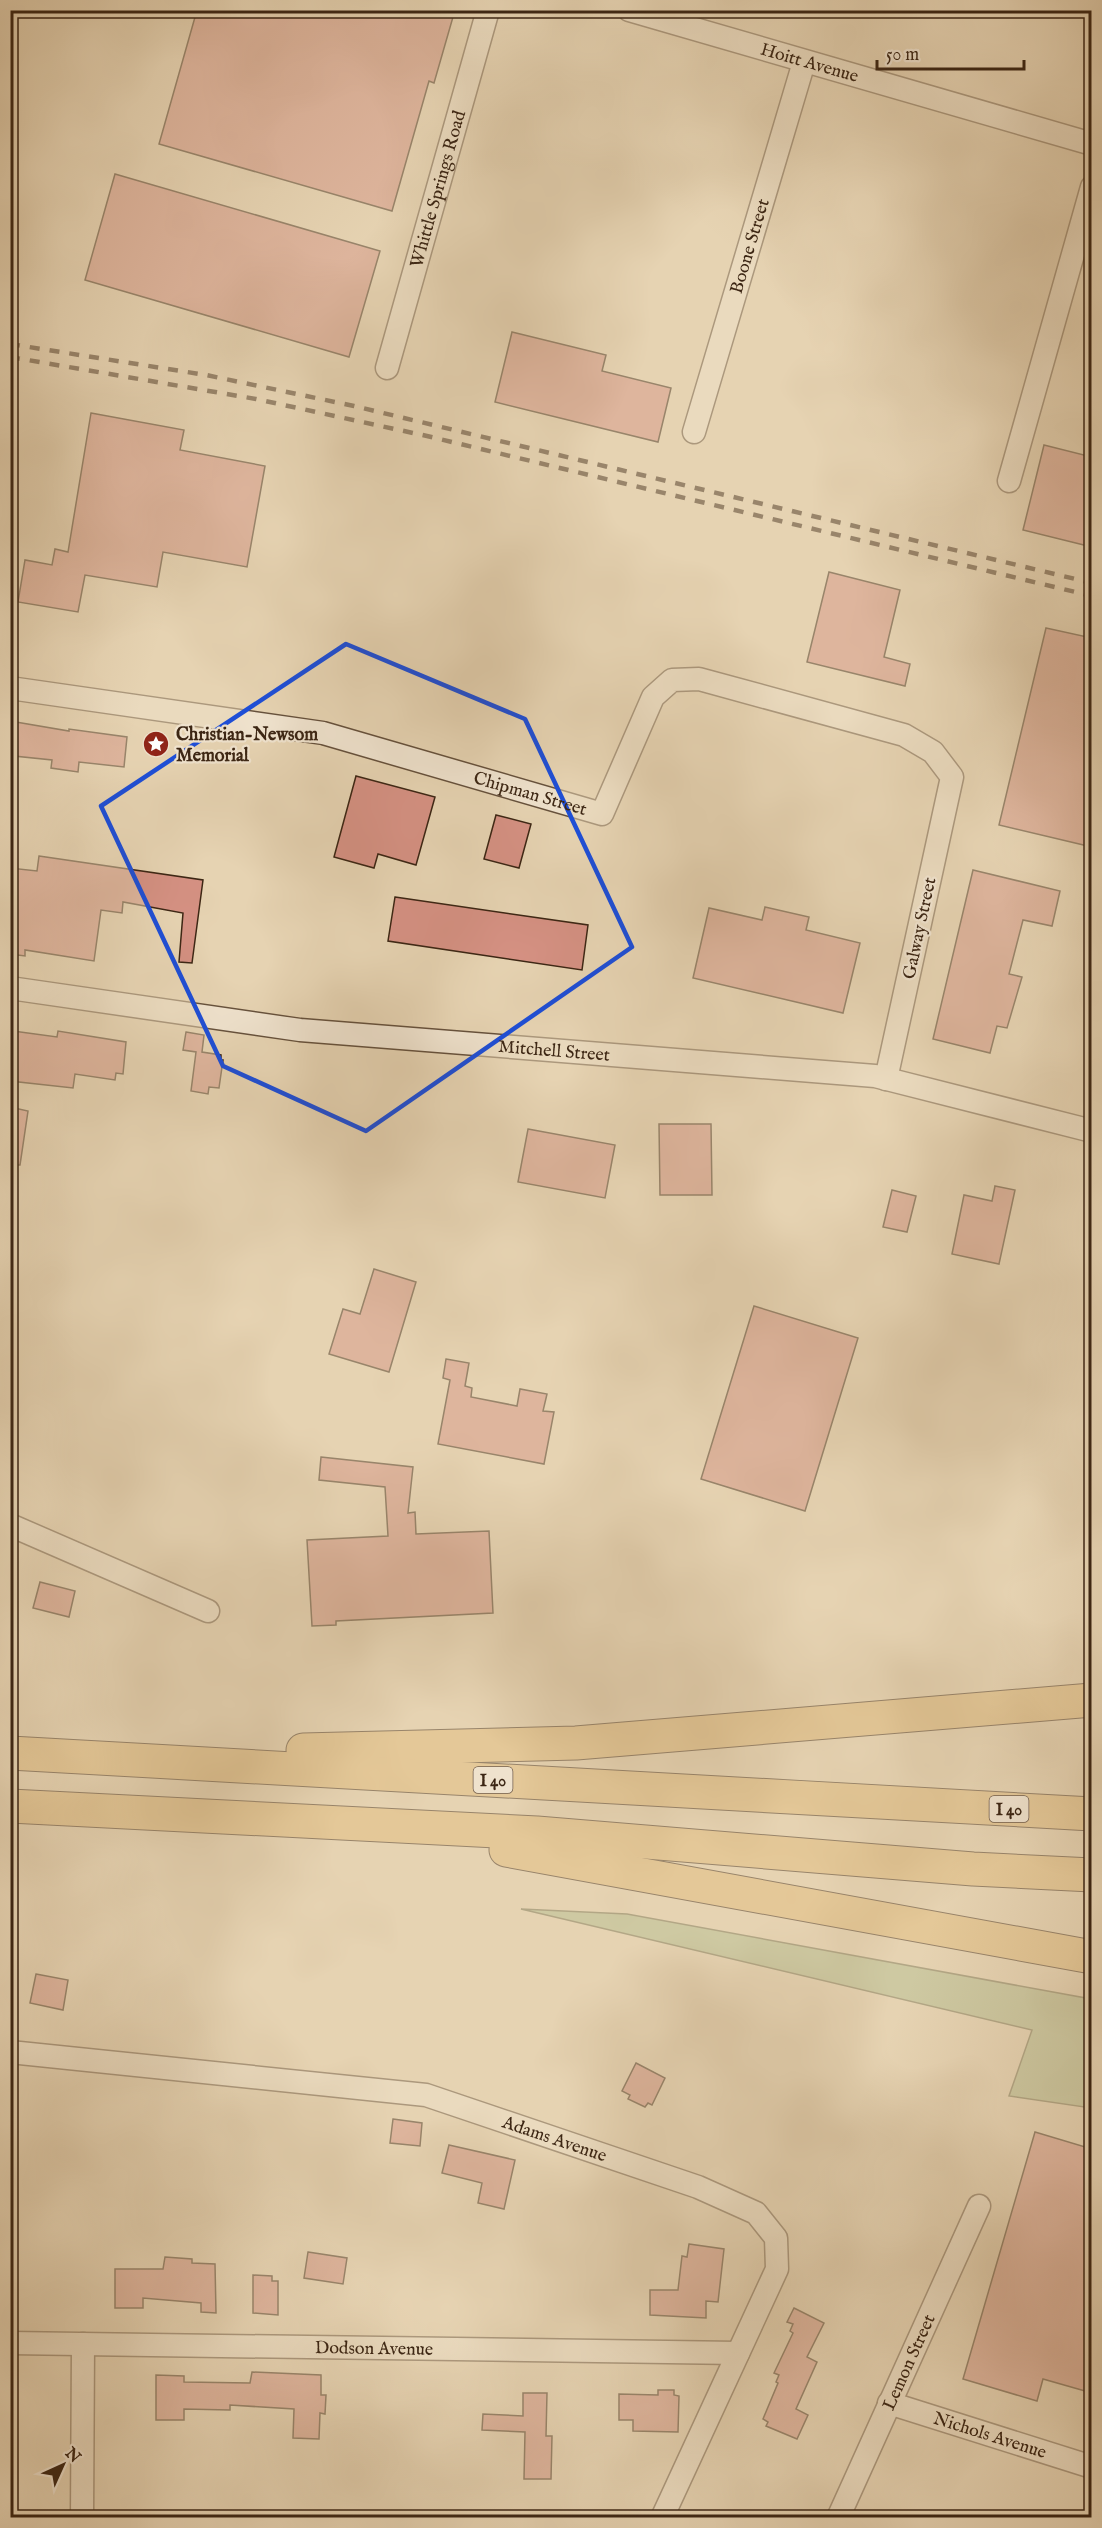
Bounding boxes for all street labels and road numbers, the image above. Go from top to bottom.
street label: Hoitt Avenue [757,39,861,89]
street label: Whittle Springs Road [406,108,472,271]
street label: Boone Street [726,196,776,297]
street label: Chipman Street [470,767,589,822]
street label: Galway Street [898,875,942,981]
street label: Mitchell Street [497,1036,611,1068]
road number: I 40 [474,1767,512,1793]
road number: I 40 [990,1796,1028,1822]
street label: Adams Avenue [498,2111,609,2168]
street label: Lemon Street [878,2311,941,2414]
street label: Dodson Avenue [315,2337,433,2362]
street label: Nichols Avenue [930,2408,1049,2465]

